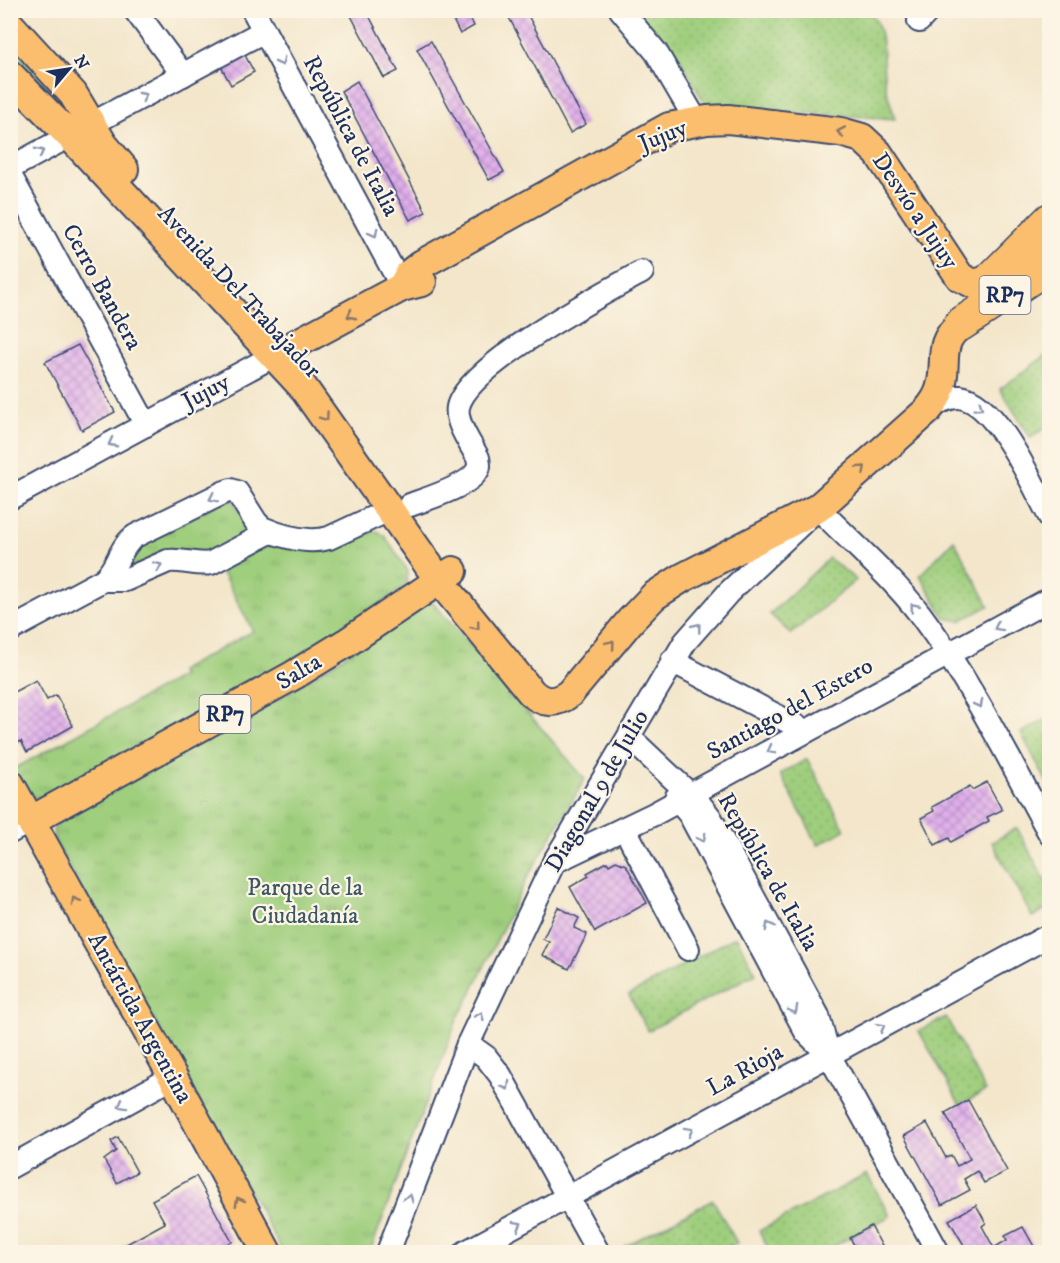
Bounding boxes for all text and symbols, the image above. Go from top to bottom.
north arrow [39,39,99,99]
street label: República de Italia [296,51,406,222]
text: N [69,52,93,73]
one-way arrow [274,56,285,66]
one-way arrow [137,92,147,103]
street label: Jujuy [633,113,692,160]
one-way arrow [836,126,846,139]
street label: Desvío a Jujuy [865,147,965,276]
one-way arrow [34,148,45,159]
street label: Avenida Del Trabajador [151,199,327,385]
street label: Cerro Bandera [55,219,149,356]
one-way arrow [367,227,378,238]
road number: RP7 [980,276,1030,314]
one-way arrow [347,308,357,319]
street label: Jujuy [175,367,235,418]
one-way arrow [972,400,983,411]
one-way arrow [318,411,329,422]
one-way arrow [108,436,119,447]
one-way arrow [855,465,865,476]
one-way arrow [208,491,219,503]
one-way arrow [152,561,163,573]
one-way arrow [910,602,921,613]
one-way arrow [469,619,480,630]
one-way arrow [994,620,1004,631]
one-way arrow [690,622,701,633]
one-way arrow [604,640,615,651]
street label: Salta [271,646,328,697]
street label: Santiago del Estero [702,651,878,767]
road number: RP7 [200,695,250,733]
one-way arrow [972,697,983,708]
street label: Diagonal 9 de Julio [538,704,656,878]
one-way arrow [767,743,778,754]
street label: República de Italia [711,788,826,957]
one-way arrow [695,831,706,842]
park label: Parque de la Ciudadanía [247,873,364,931]
one-way arrow [71,897,82,907]
one-way arrow [765,922,776,933]
street label: Antártida Argentina [81,927,200,1109]
one-way arrow [787,1003,798,1014]
one-way arrow [473,1012,485,1023]
one-way arrow [875,1023,885,1034]
street label: La Rioja [702,1037,789,1103]
one-way arrow [499,1080,510,1091]
one-way arrow [117,1098,128,1109]
one-way arrow [683,1127,693,1138]
one-way arrow [402,1193,414,1204]
one-way arrow [235,1197,246,1207]
one-way arrow [511,1221,522,1232]

